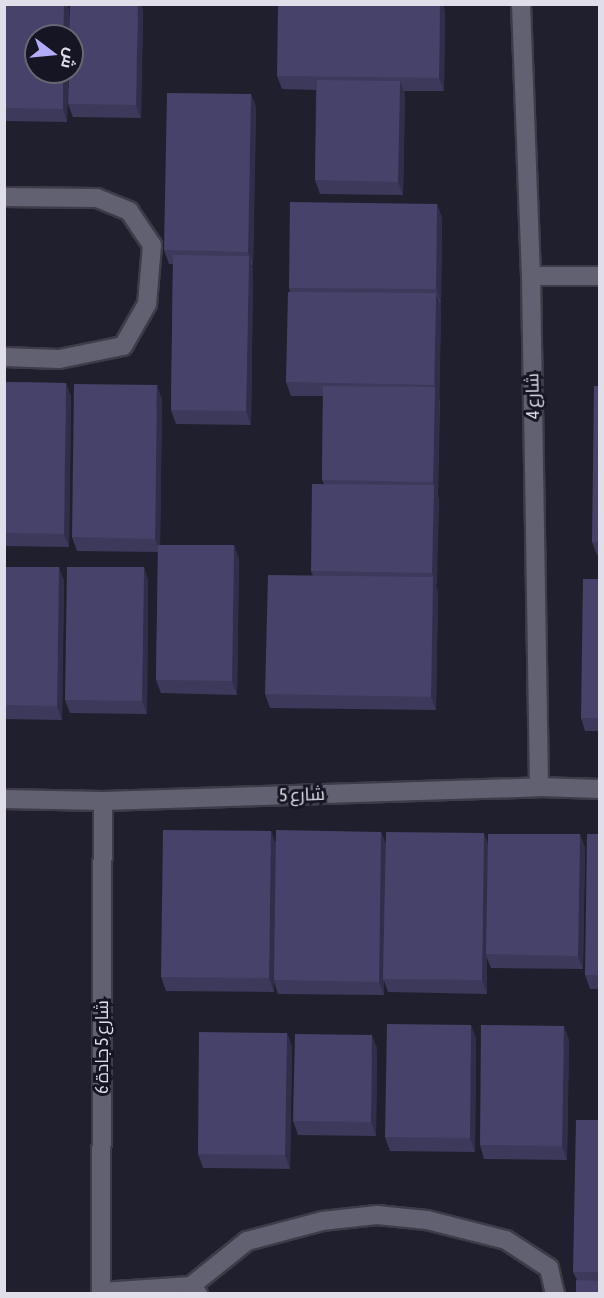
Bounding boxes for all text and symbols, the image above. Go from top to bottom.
north arrow [24,24,84,84]
text: ش [58,46,81,71]
street label: شارع 4 [522,373,544,419]
street label: شارع 5 [279,783,325,807]
street label: شارع 5 جادة 6 [91,1000,113,1094]

